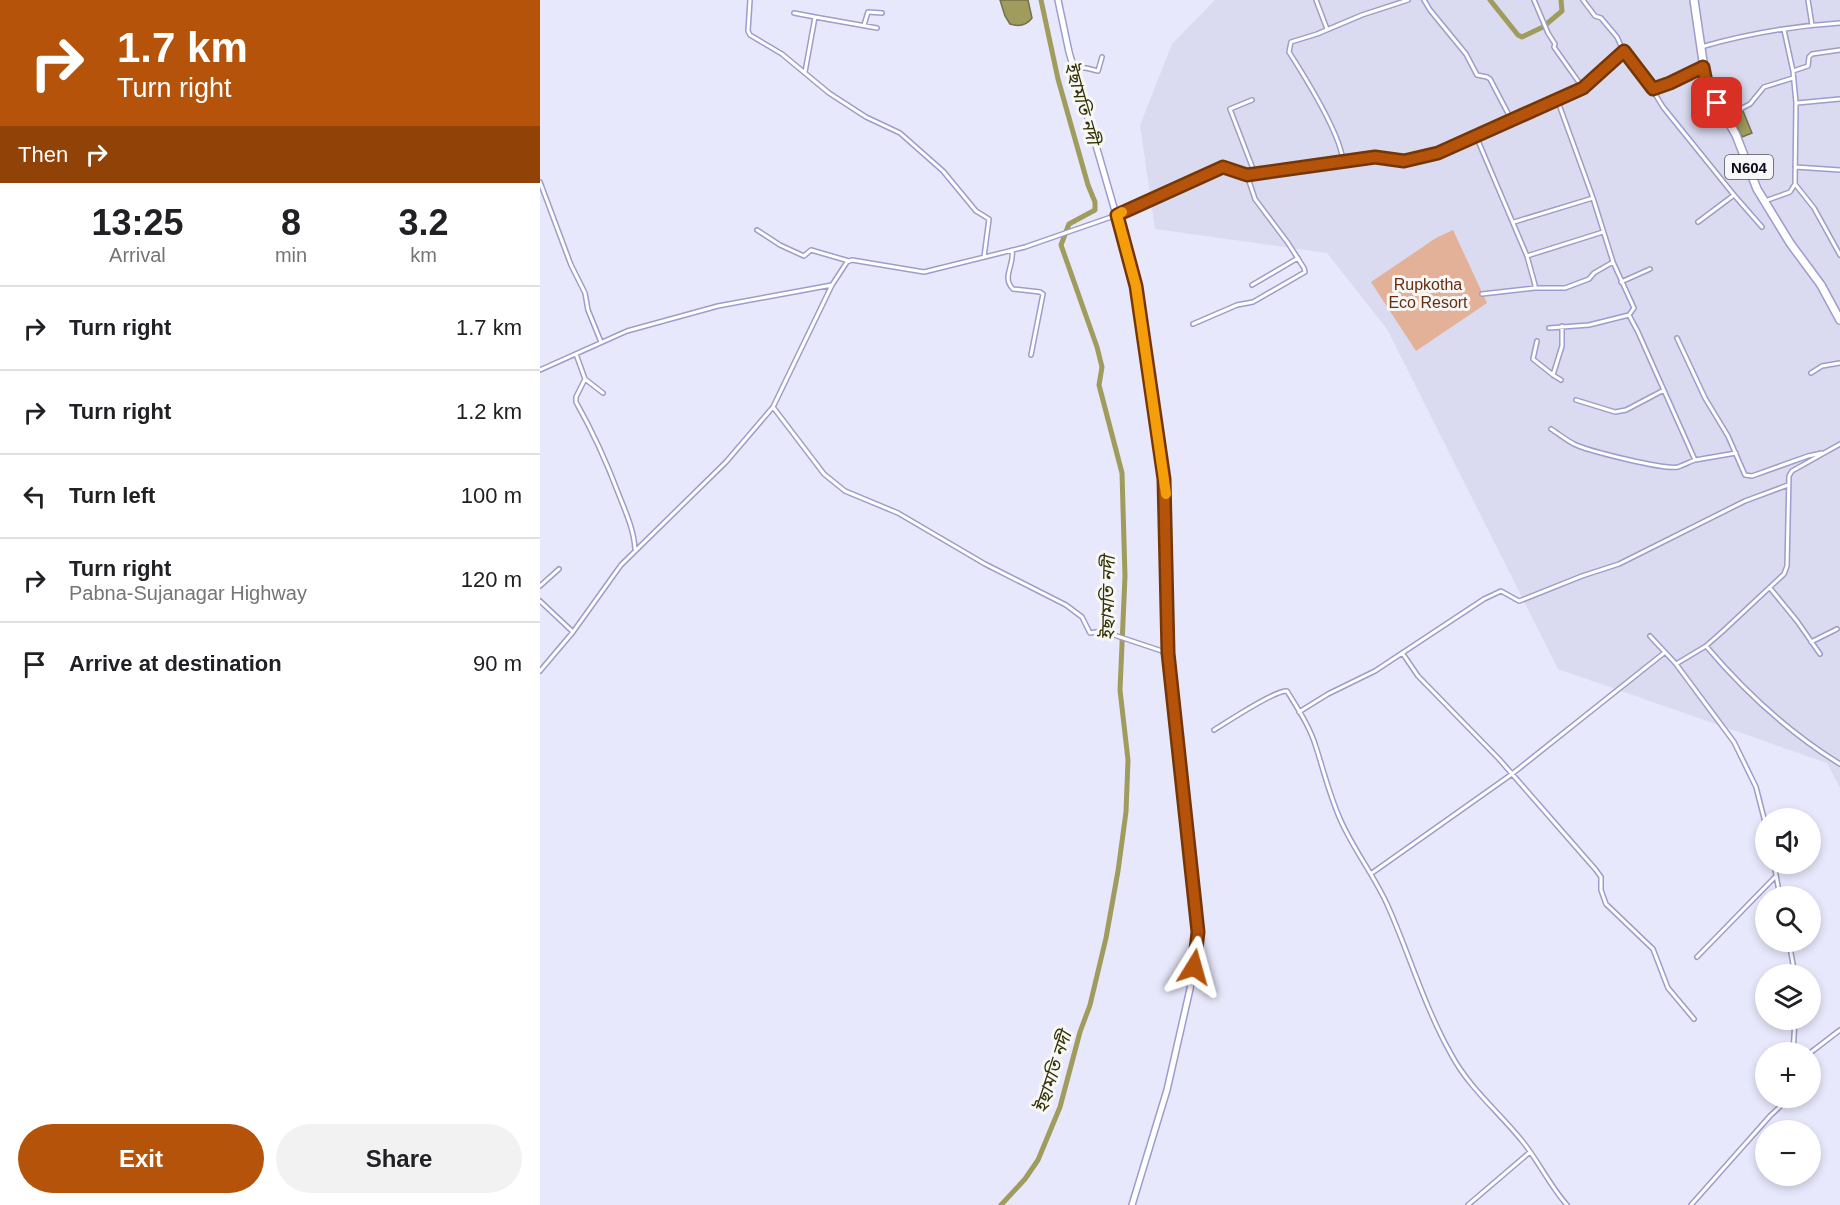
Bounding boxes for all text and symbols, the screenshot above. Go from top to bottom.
icon: right [18,24,96,102]
text: 1.7 km [117,24,248,71]
water label: ইছামতি নদী [1061,59,1105,149]
text: Turn right [117,73,232,103]
pin [1691,77,1742,128]
icon: arrive [1700,86,1733,119]
icon: right [80,138,113,171]
text: Then [18,142,68,167]
road number: N604 [1725,155,1773,179]
text: 13:25 [91,202,183,243]
text: 8 [281,202,301,243]
text: 3.2 [399,202,449,243]
text: Arrival [109,244,166,266]
text: min [275,244,307,266]
text: km [410,244,437,266]
park label: Rupkotha Eco Resort [1388,276,1468,311]
icon: right [18,312,51,345]
text: Turn right [69,315,171,340]
text: 1.7 km [456,315,522,340]
icon: right [18,396,51,429]
text: Turn right [69,399,171,424]
text: 1.2 km [456,399,522,424]
icon: left [18,480,51,513]
text: Turn left [69,483,155,508]
text: 100 m [461,483,522,508]
water label: ইছামতি নদী [1096,552,1119,640]
text: Turn right [69,556,171,581]
icon: right [18,564,51,597]
text: 120 m [461,567,522,592]
text: Pabna-Sujanagar Highway [69,582,307,604]
icon: arrive [18,648,51,681]
text: Arrive at destination [69,651,282,676]
text: 90 m [473,651,522,676]
map controls [1755,808,1821,1186]
button: sound [1755,808,1821,874]
button: search [1755,886,1821,952]
position arrow [1162,935,1226,999]
button: layers [1755,964,1821,1030]
water label: ইছামতি নদী [1029,1025,1077,1115]
button: + [1755,1042,1821,1108]
button: − [1755,1120,1821,1186]
button: Exit [18,1124,264,1193]
button: Share [276,1124,522,1193]

